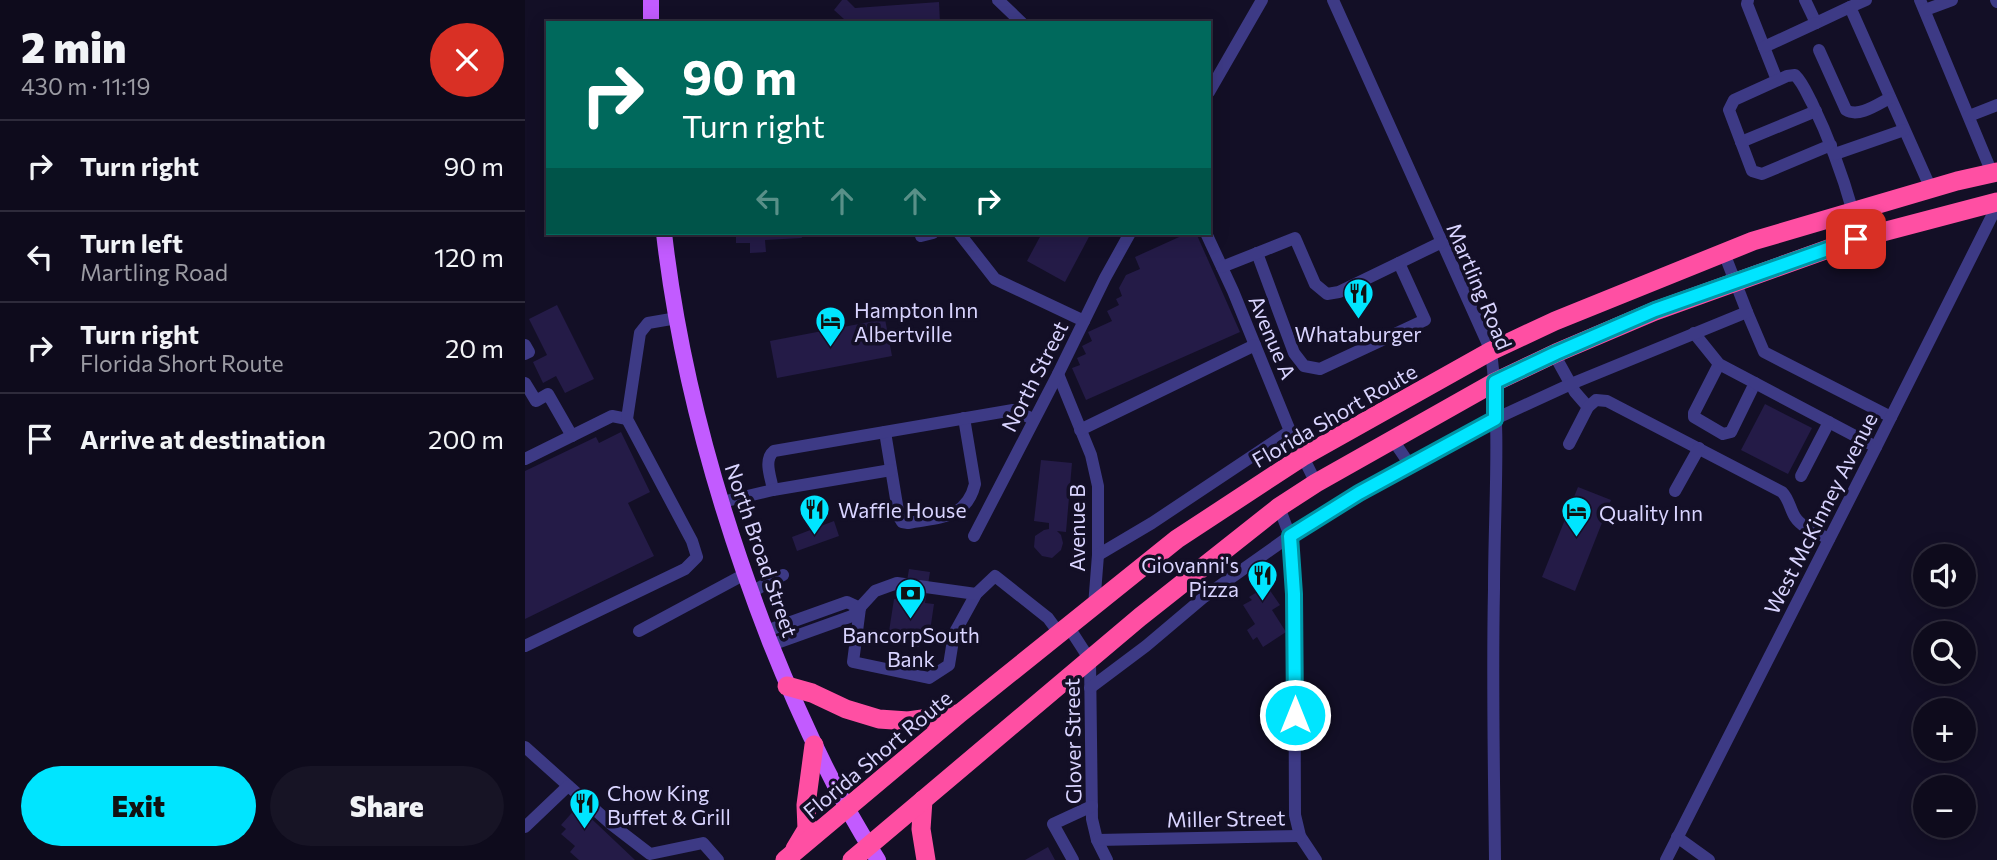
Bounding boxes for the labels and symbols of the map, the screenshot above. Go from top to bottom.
pin [1826,209,1886,269]
street label: Martling Road [1442,219,1518,353]
restaurant icon: Whataburger [1341,276,1375,320]
street label: Avenue A [1244,291,1302,383]
place label: Hampton Inn Albertville [854,297,978,346]
hotel icon: Hampton Inn Albertville [814,304,848,348]
street label: North Street [995,317,1073,435]
place label: Whataburger [1294,321,1422,346]
street label: Florida Short Route [1247,358,1421,472]
street label: West McKinney Avenue [1758,408,1882,618]
street label: North Broad Street [721,460,803,640]
street label: Avenue B [1064,484,1089,572]
restaurant icon: Waffle House [798,492,832,536]
hotel icon: Quality Inn [1559,495,1593,539]
place label: Waffle House [838,497,967,522]
place label: Quality Inn [1599,500,1703,525]
place label: Giovanni's Pizza [1141,552,1239,601]
restaurant icon: Giovanni's Pizza [1245,559,1279,603]
bank icon: BancorpSouth Bank [894,577,928,621]
place label: BancorpSouth Bank [842,622,980,671]
street label: Glover Street [1058,678,1086,804]
position arrow [1258,678,1332,752]
street label: Florida Short Route [798,685,956,823]
place label: Chow King Buffet & Grill [607,780,731,829]
restaurant icon: Chow King Buffet & Grill [567,787,601,831]
street label: Miller Street [1166,804,1286,832]

